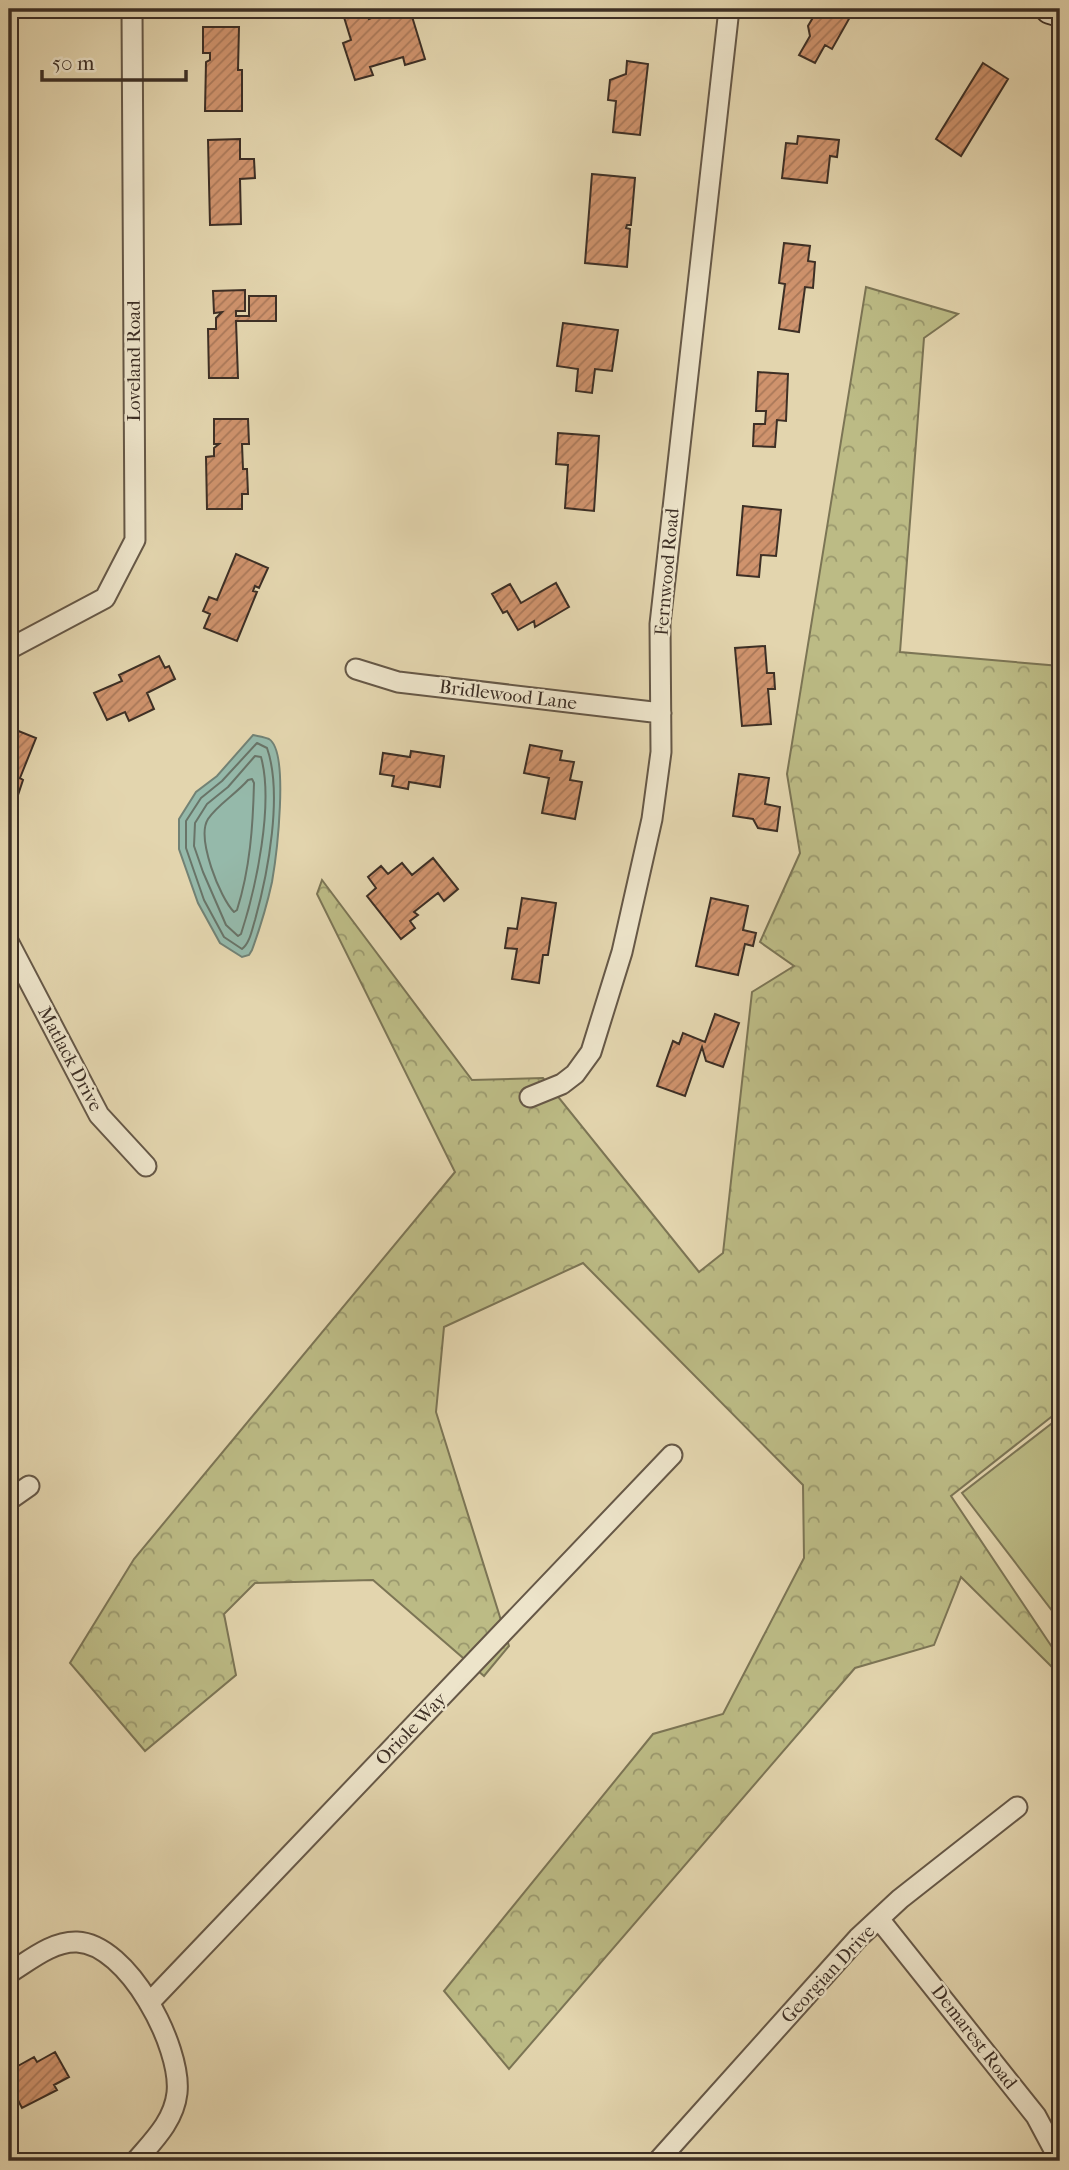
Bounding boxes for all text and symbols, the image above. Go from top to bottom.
scale bar [42,38,186,82]
text: 50 m [52,51,95,75]
street label: Loveland Road [123,300,145,422]
street label: Fernwood Road [650,507,684,637]
street label: Bridlewood Lane [438,676,578,714]
street label: Matlack Drive [33,1003,107,1115]
street label: Oriole Way [371,1687,452,1770]
street label: Georgian Drive [777,1920,879,2028]
street label: Demarest Road [927,1981,1022,2094]

